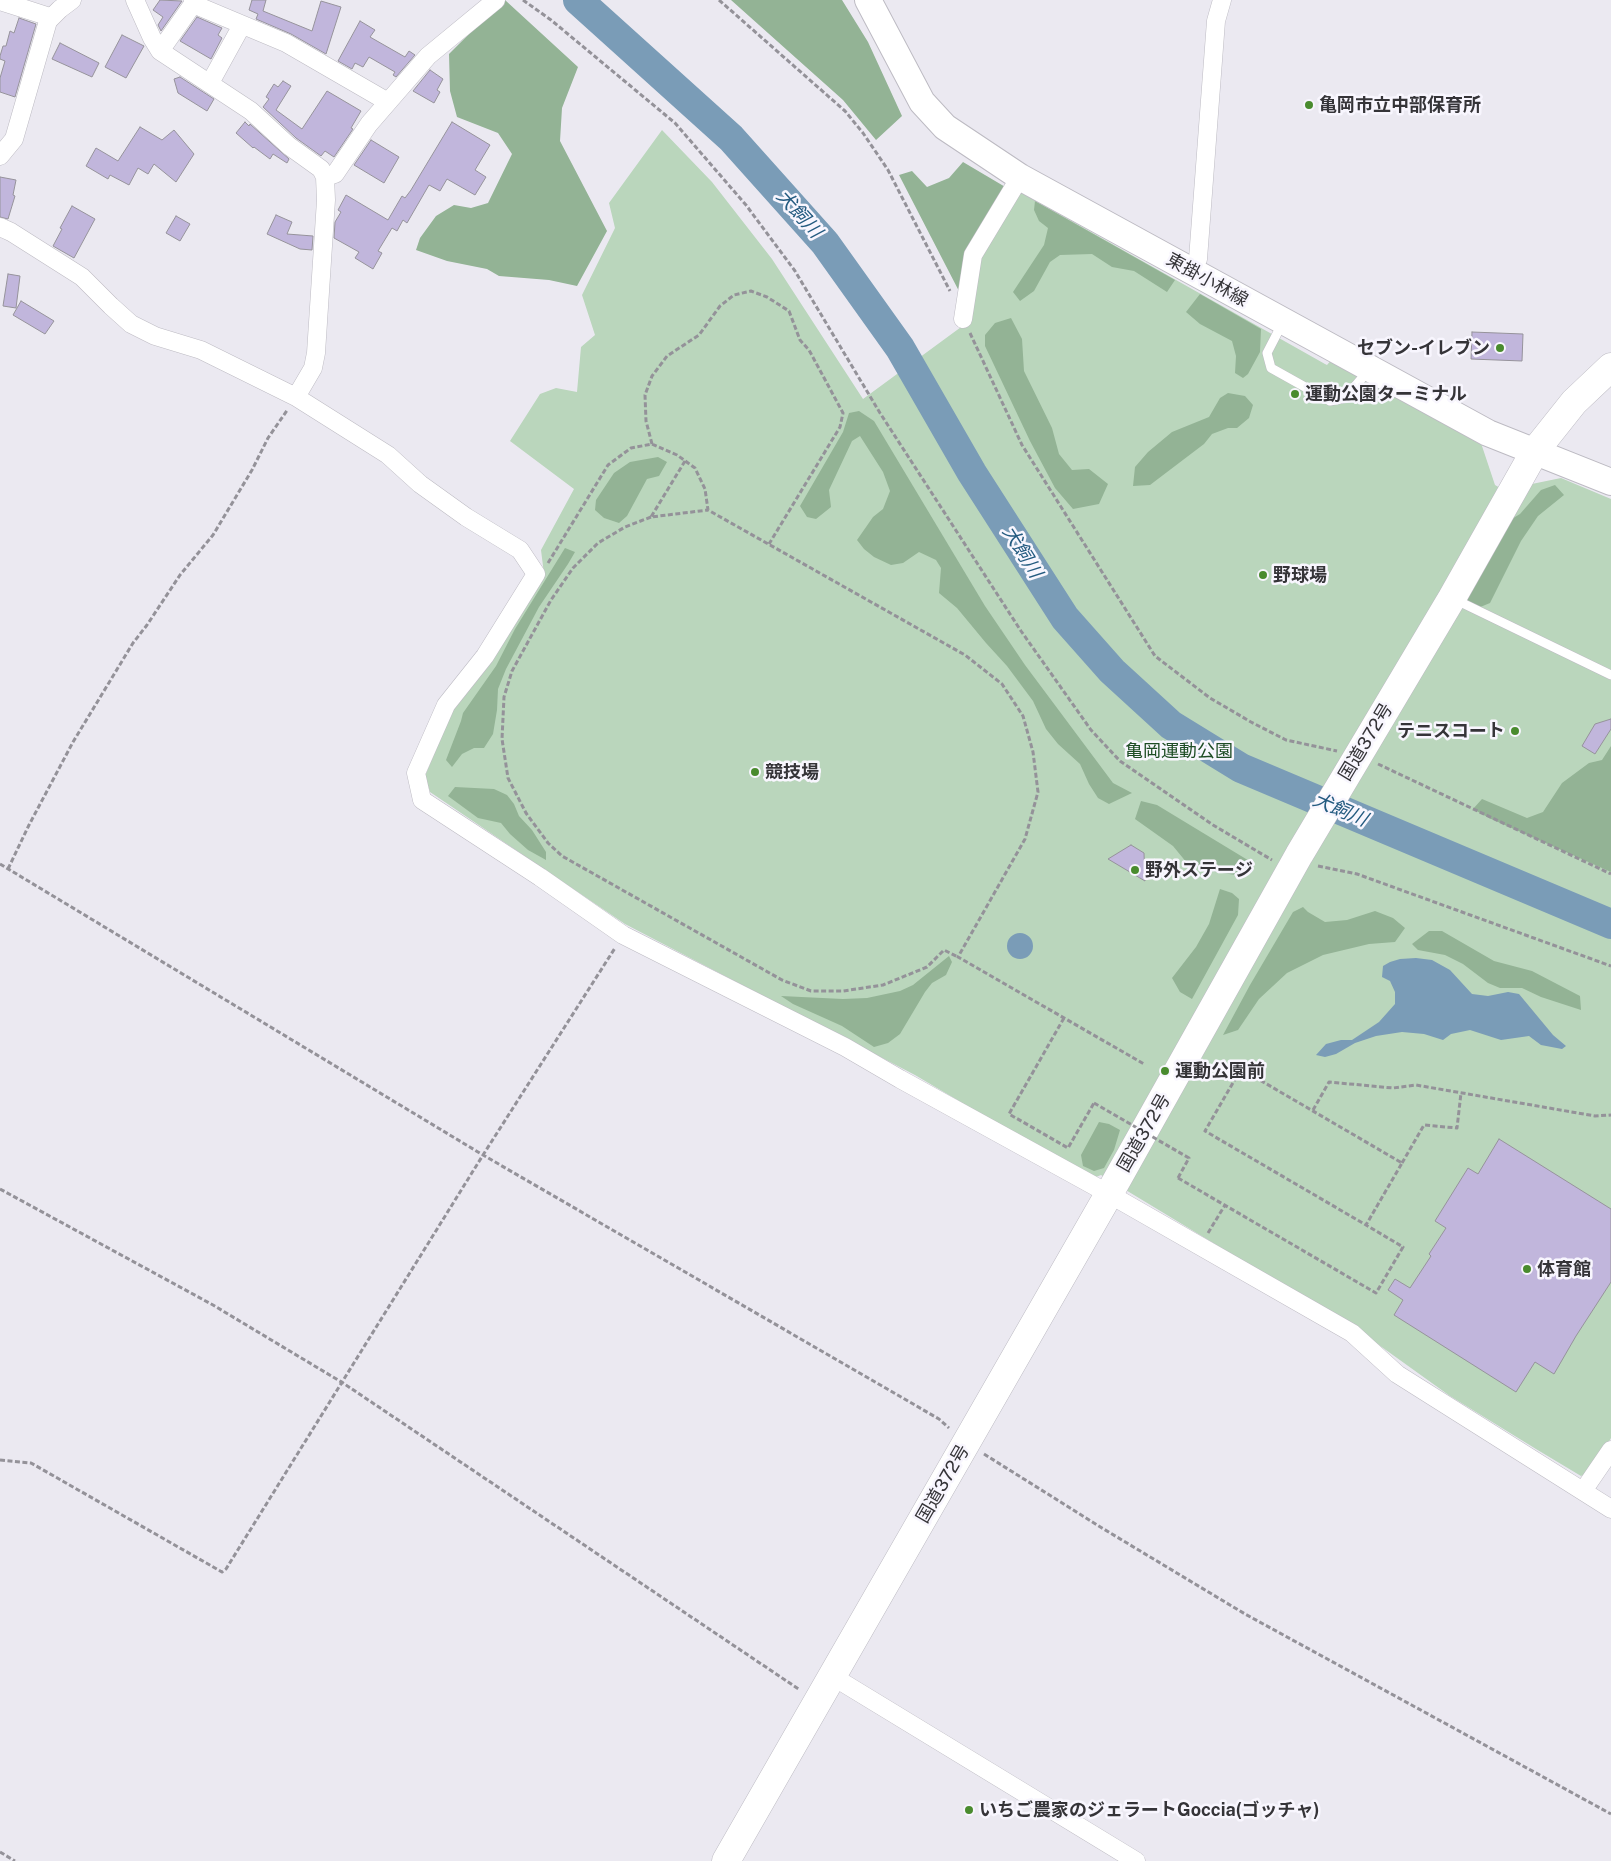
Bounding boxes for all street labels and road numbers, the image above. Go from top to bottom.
street label: 東掛小林線 [1162,249,1252,311]
street label: 国道372号 [1334,699,1398,785]
street label: 国道372号 [1113,1090,1175,1176]
street label: 国道372号 [912,1441,974,1527]

